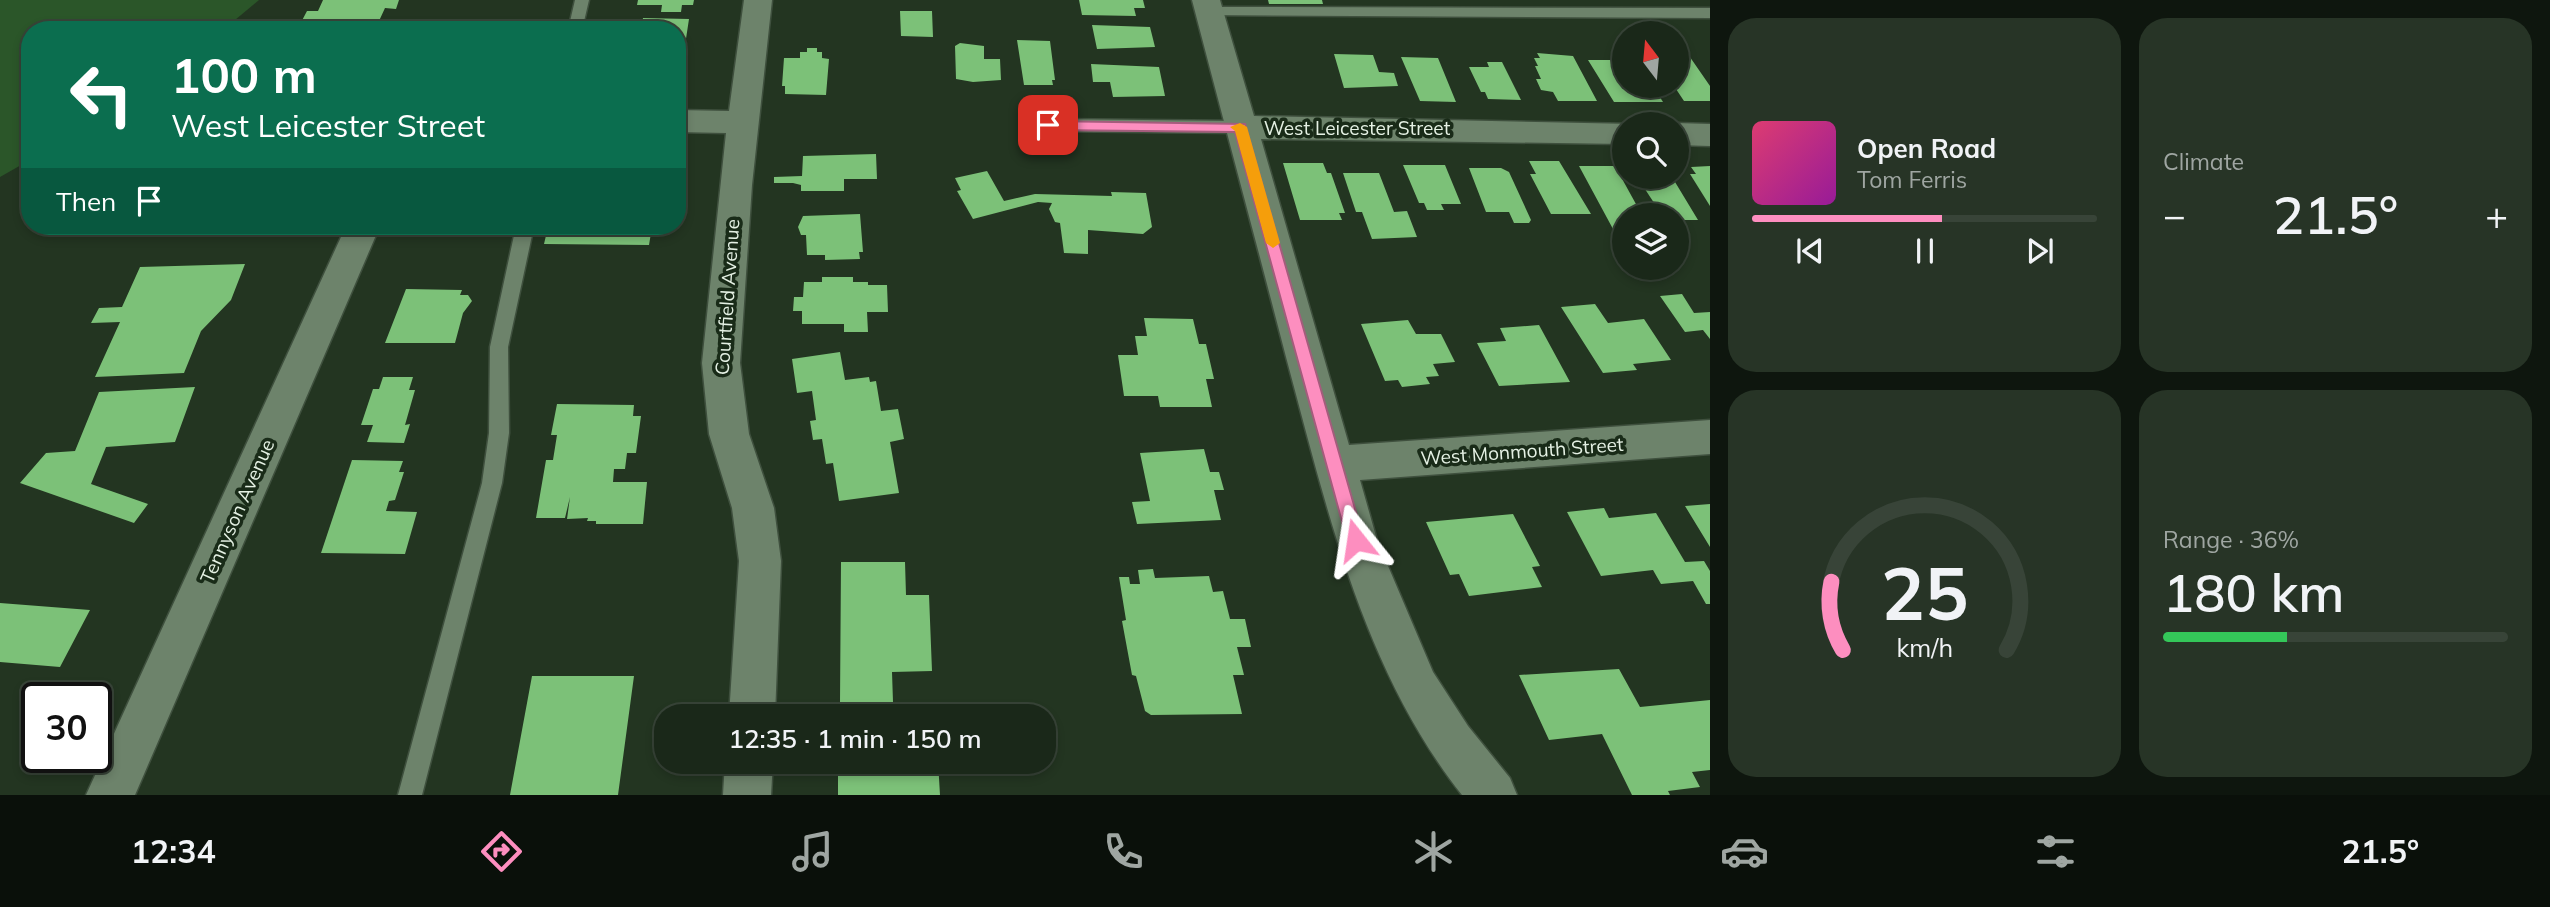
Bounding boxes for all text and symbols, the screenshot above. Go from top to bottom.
north arrow [1612,21,1689,98]
map controls [1612,21,1689,280]
text: 100 m [171,44,317,105]
icon: left [56,49,147,140]
pin [1018,95,1078,155]
text: West Leicester Street [171,105,485,145]
icon: arrive [1029,106,1067,144]
button: search [1612,112,1689,189]
street label: West Leicester Street [1264,116,1451,140]
text: Open Road [1857,132,1996,165]
text: Climate [2163,147,2244,176]
text: Tom Ferris [1857,165,1967,194]
icon: arrive [130,182,168,220]
text: 21.5° [2273,182,2398,247]
text: Then [56,185,116,218]
text: − [2163,191,2186,239]
text: + [2485,191,2508,239]
button: layers [1612,203,1689,280]
street label: Courtfield Avenue [710,218,744,376]
icon: previous [1791,232,1829,270]
icon: pause [1906,232,1944,270]
icon: next [2021,232,2059,270]
street label: West Monmouth Street [1420,432,1625,470]
street label: Tennyson Avenue [195,435,279,587]
position arrow [1319,503,1393,577]
text: Range · 36% [2163,525,2299,554]
text: 25 [1881,547,1968,638]
text: 180 km [2163,560,2344,625]
text: km/h [1896,631,1953,662]
speed limit sign: 30 [21,682,112,773]
text: 12:35 · 1 min · 150 m [728,722,982,755]
icon: directions [477,827,526,876]
icon: music [788,827,837,876]
icon: phone [1099,827,1148,876]
icon: climate [1409,827,1458,876]
icon: car [1720,827,1769,876]
icon: filters [2031,827,2080,876]
text: 12:34 [131,831,216,871]
text: 21.5° [2341,831,2419,871]

